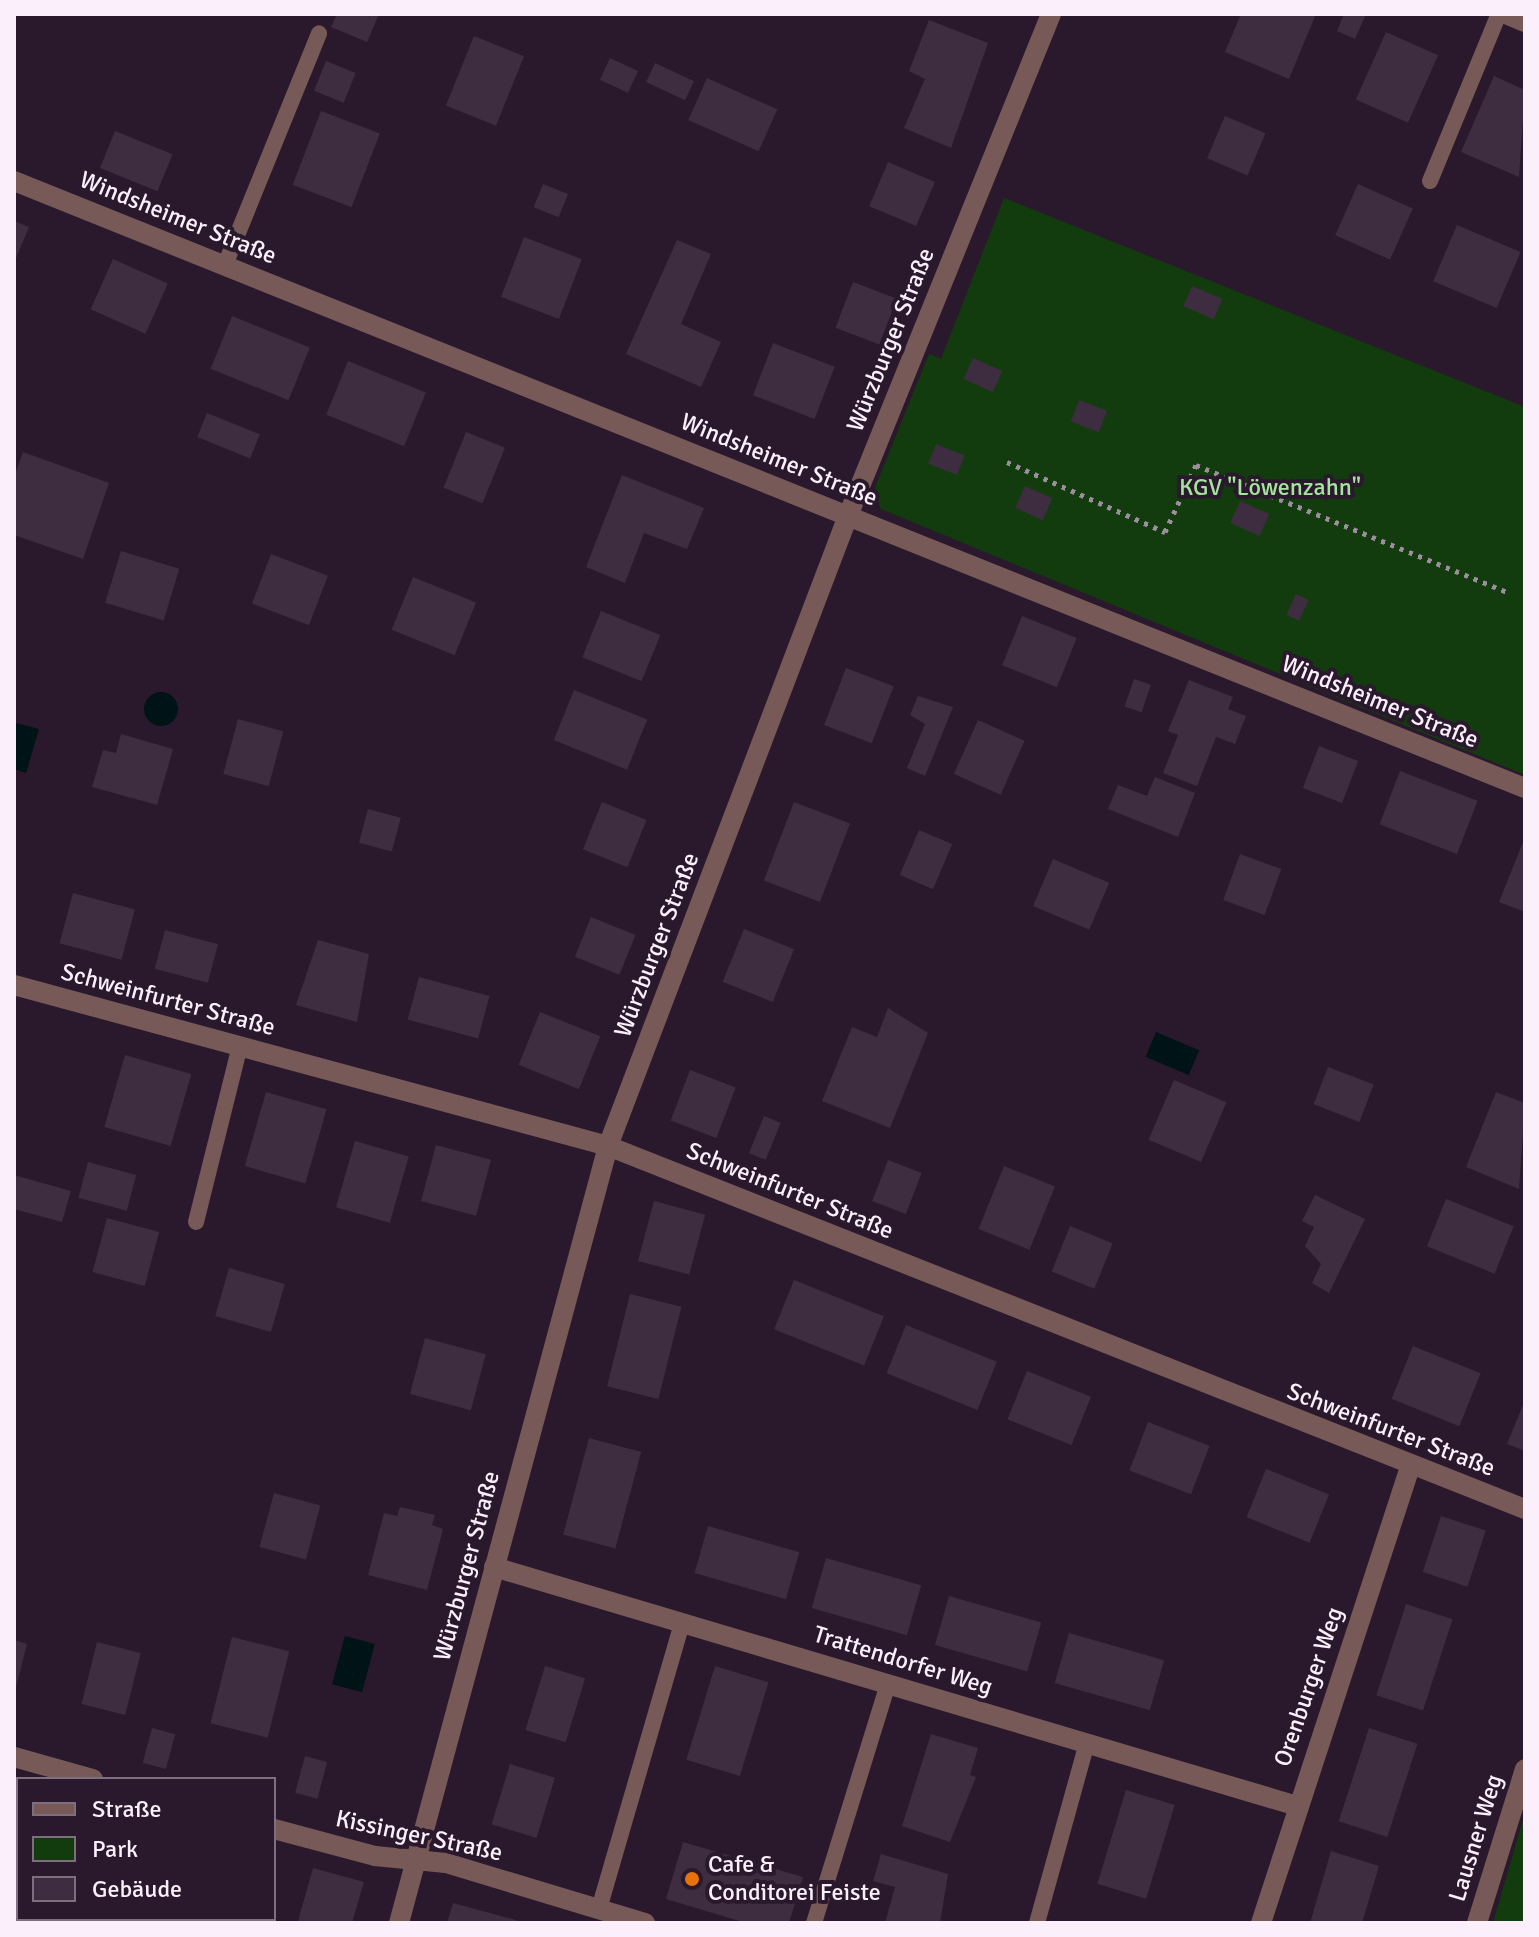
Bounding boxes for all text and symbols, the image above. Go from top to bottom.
street label: Windsheimer Straße [75,165,281,271]
street label: Würzburger Straße [841,244,941,436]
street label: Windsheimer Straße [676,407,882,513]
park label: KGV "Löwenzahn" [1179,474,1361,502]
street label: Windsheimer Straße [1277,649,1483,755]
street label: Würzburger Straße [609,849,705,1041]
street label: Schweinfurter Straße [58,958,278,1042]
street label: Schweinfurter Straße [682,1136,898,1246]
street label: Schweinfurter Straße [1283,1377,1499,1483]
street label: Würzburger Straße [428,1468,506,1664]
street label: Orenburger Weg [1268,1604,1350,1770]
street label: Trattendorfer Weg [810,1620,996,1702]
street label: Lausner Weg [1443,1771,1509,1905]
legend [16,1777,276,1921]
text: Straße [92,1794,162,1824]
street label: Kissinger Straße [333,1804,505,1868]
text: Park [92,1834,138,1864]
place label: Cafe & Conditorei Feiste [708,1851,881,1907]
marker: Cafe & Conditorei Feiste [683,1870,701,1888]
text: Gebäude [92,1874,182,1904]

